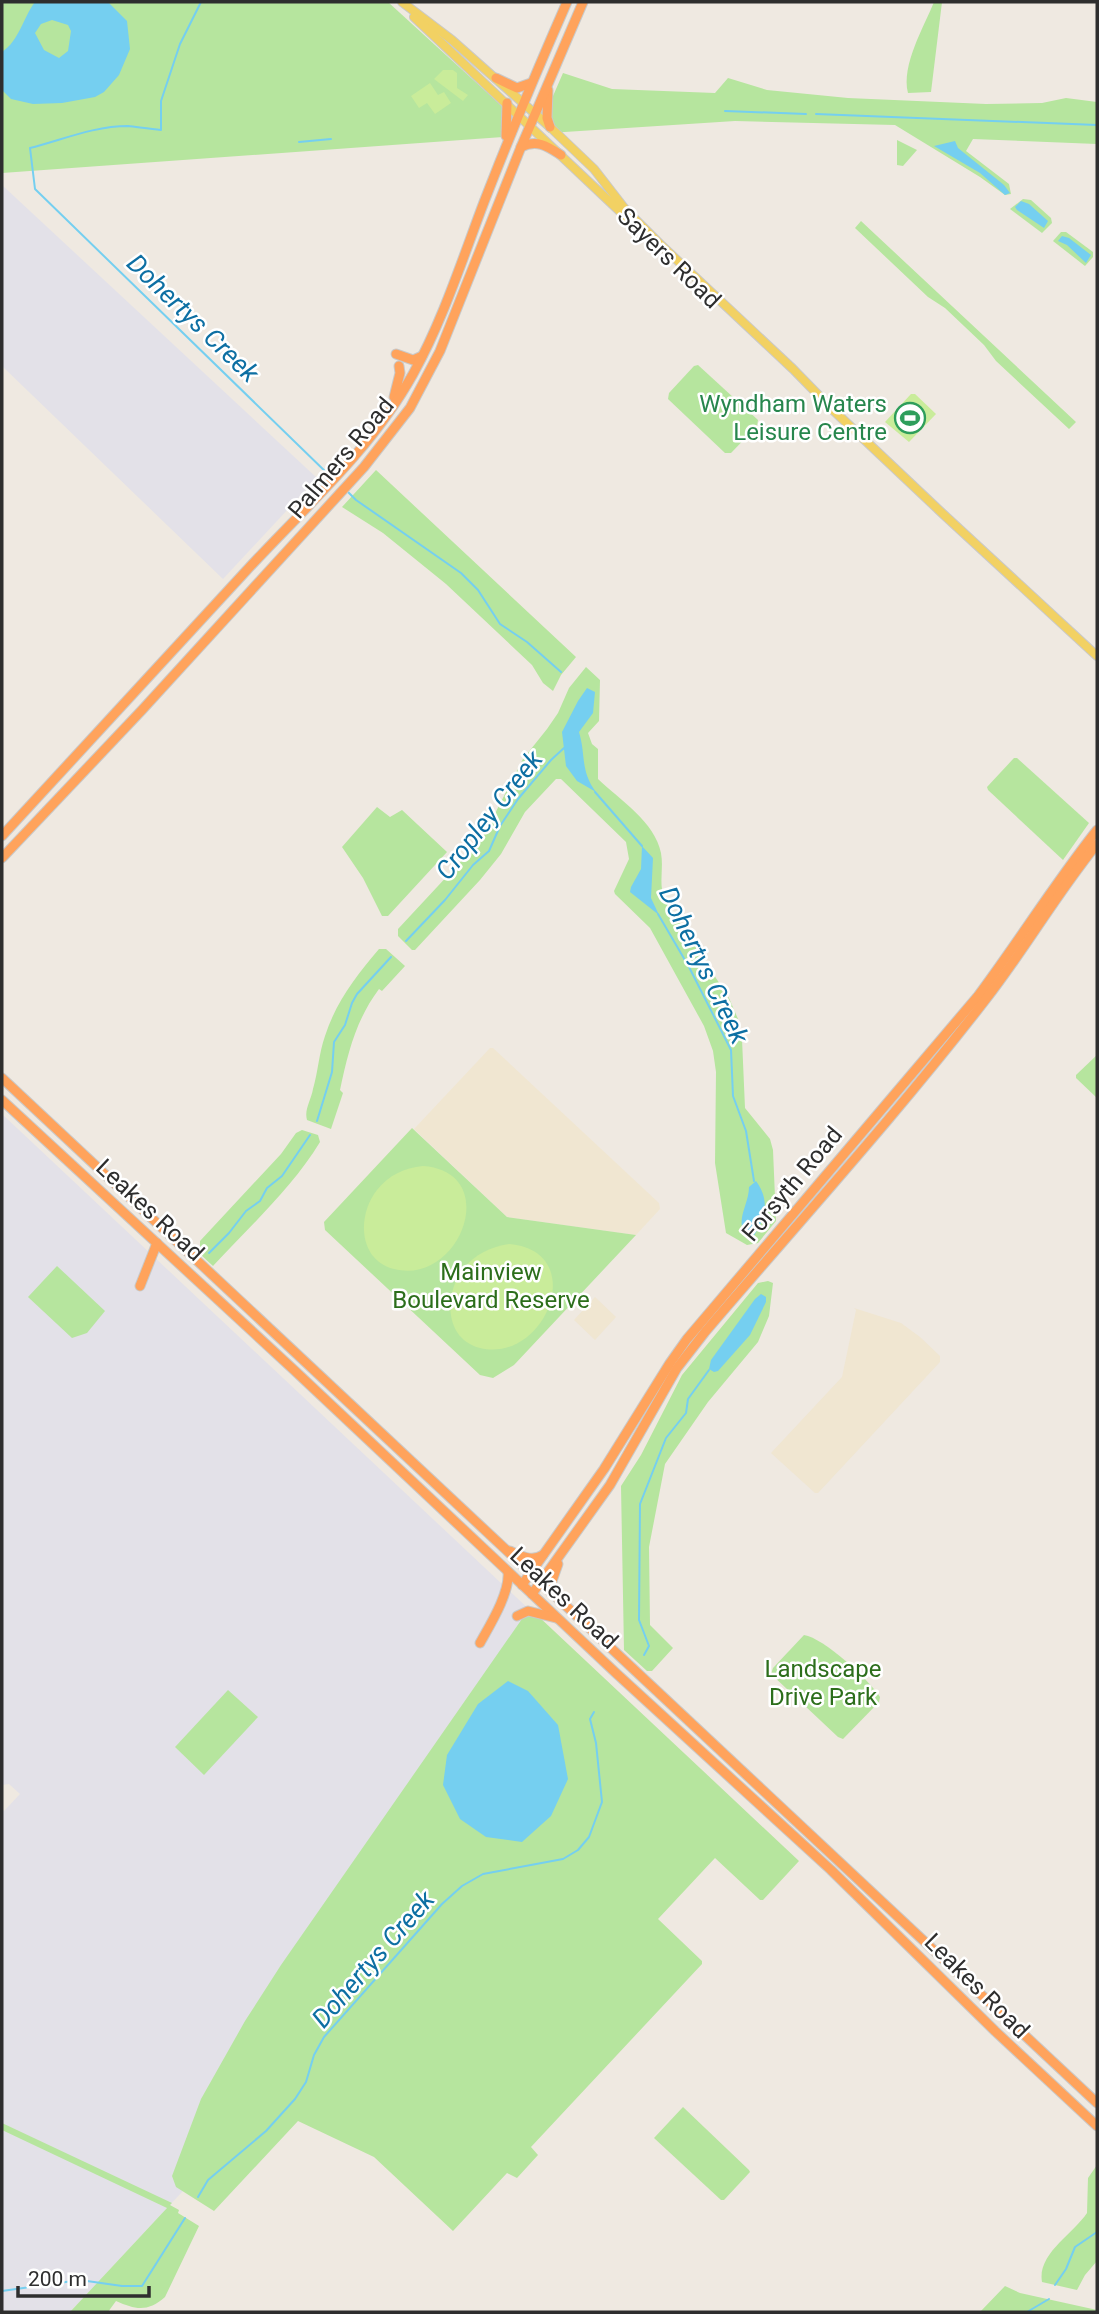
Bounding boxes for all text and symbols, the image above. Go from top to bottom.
street label: Sayers Road [612,202,726,314]
water label: Dohertys Creek [121,248,266,389]
place label: Wyndham Waters Leisure Centre [699,390,887,446]
street label: Palmers Road [282,392,400,524]
sports icon: Wyndham Waters Leisure Centre [893,401,927,435]
water label: Cropley Creek [429,744,549,885]
water label: Dohertys Creek [653,881,756,1050]
street label: Forsyth Road [736,1121,848,1247]
street label: Leakes Road [90,1153,210,1267]
park label: Mainview Boulevard Reserve [392,1258,590,1314]
street label: Leakes Road [504,1541,624,1655]
park label: Landscape Drive Park [765,1655,881,1711]
water label: Dohertys Creek [306,1884,441,2033]
street label: Leakes Road [919,1928,1035,2044]
scale bar [18,2254,149,2298]
text: 200 m [28,2267,87,2291]

